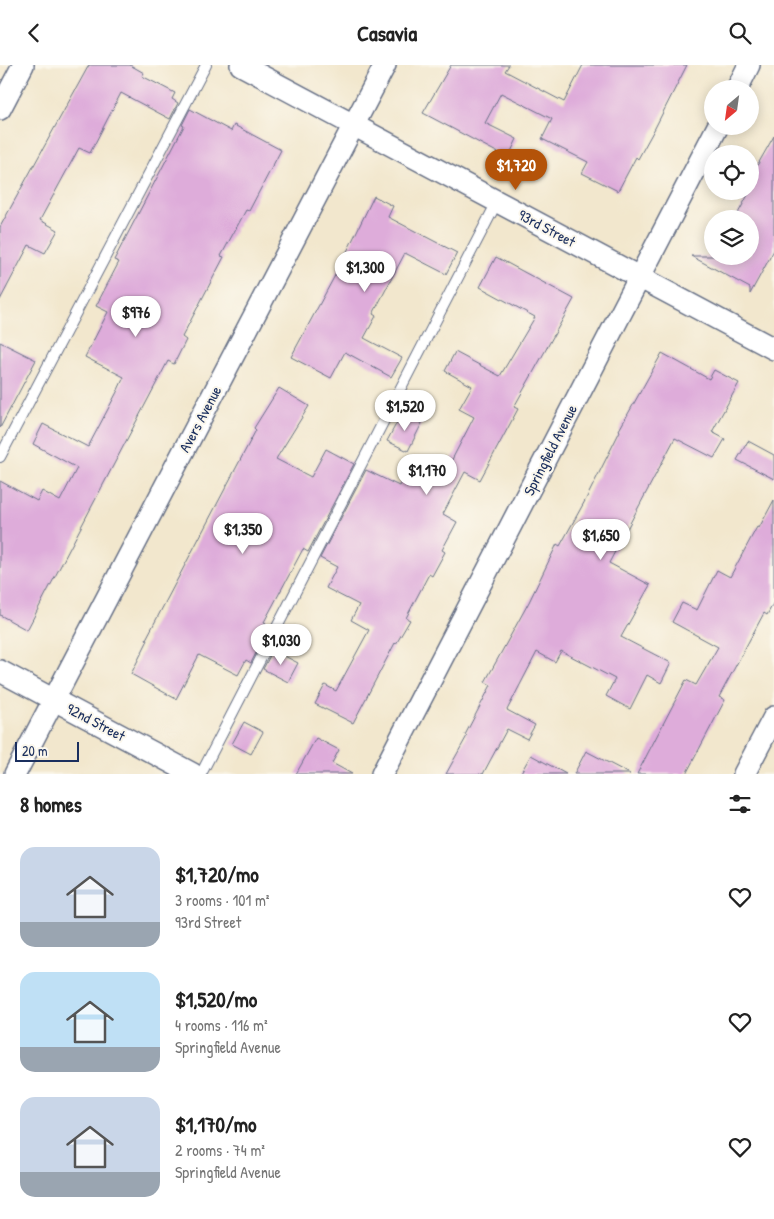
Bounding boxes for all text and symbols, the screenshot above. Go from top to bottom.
text: Casavia [357,18,417,48]
icon: back [20,19,48,47]
icon: search [726,19,754,47]
north arrow [704,80,759,135]
map controls [704,80,759,265]
button: locate [704,145,759,200]
pin: $1,720 [475,149,557,191]
text: $1,720 [496,154,536,176]
street label: 93rd Street [515,204,580,252]
button: layers [704,210,759,265]
pin: $1,300 [324,251,406,293]
text: $1,300 [346,256,384,278]
pin: $976 [106,295,166,338]
text: $976 [122,301,150,323]
street label: Avers Avenue [174,382,226,456]
pin: $1,520 [364,389,446,432]
text: $1,520 [386,395,424,417]
street label: Springfield Avenue [518,401,582,499]
pin: $1,170 [386,453,468,496]
text: $1,170 [408,459,446,481]
pin: $1,350 [202,513,284,555]
text: $1,350 [224,518,262,540]
pin: $1,650 [560,519,642,561]
text: $1,650 [582,524,620,546]
pin: $1,030 [240,623,322,666]
text: $1,030 [262,629,300,651]
street label: 92nd Street [63,698,130,747]
scale bar [15,739,79,762]
text: 20 m [22,741,48,760]
text: 8 homes [20,790,82,819]
icon: filters [726,790,754,818]
text: $1,720/mo [175,860,259,889]
icon: home [60,867,120,927]
icon: heart [726,883,754,911]
text: 3 rooms · 101 m² [175,889,270,911]
text: 93rd Street [175,911,241,933]
text: $1,520/mo [175,985,257,1014]
icon: home [60,992,120,1052]
icon: heart [726,1008,754,1036]
text: 4 rooms · 116 m² [175,1014,268,1036]
text: Springfield Avenue [175,1036,281,1058]
text: $1,170/mo [175,1110,257,1139]
icon: home [60,1117,120,1177]
icon: heart [726,1133,754,1161]
text: 2 rooms · 74 m² [175,1139,265,1161]
text: Springfield Avenue [175,1161,281,1183]

